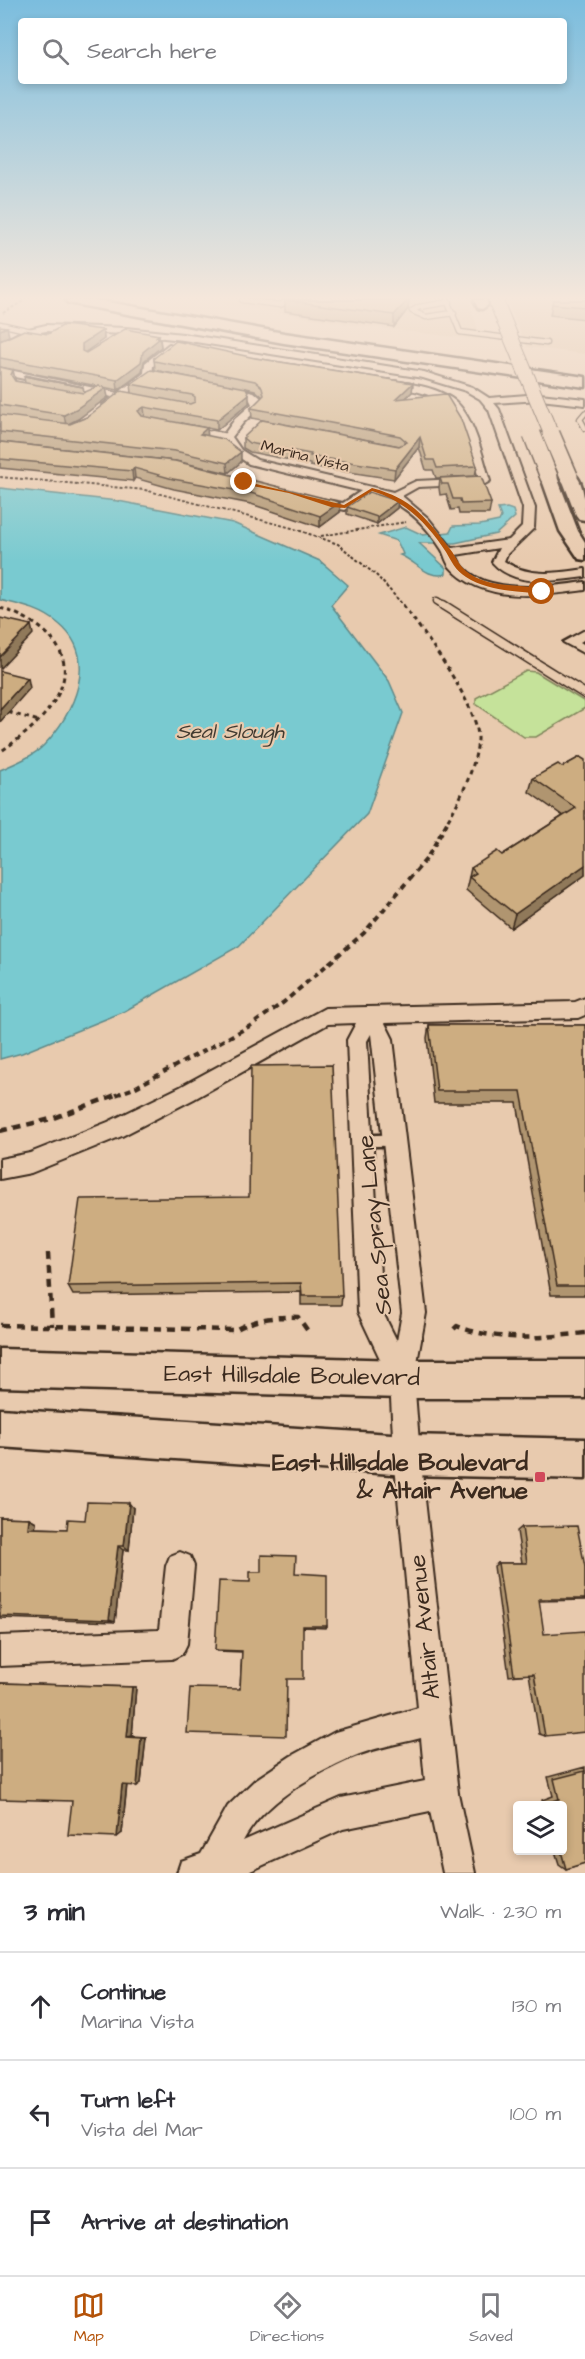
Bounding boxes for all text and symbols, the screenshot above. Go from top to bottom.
search box [18,18,567,84]
icon: search [39,35,72,68]
text: Search here [87,36,217,67]
street label: Marina Vista [259,434,351,478]
route end [230,468,256,494]
route start [528,578,554,604]
water label: Seal Slough [176,717,285,747]
street label: Sea Spray Lane [349,1133,402,1317]
street label: East Hillsdale Boulevard [164,1357,420,1395]
place label: East Hillsdale Boulevard & Altair Avenue [272,1446,529,1508]
marker: East Hillsdale Boulevard & Altair Avenue [533,1470,547,1484]
street label: Altair Avenue [400,1553,450,1701]
map controls [513,1801,567,1855]
button: layers [513,1801,567,1855]
text: 3 min [24,1894,85,1930]
text: Walk · 230 m [440,1898,561,1926]
text: Continue [81,1977,166,2008]
icon: ahead [24,1990,57,2023]
text: 130 m [512,1992,561,2020]
text: Marina Vista [81,2008,194,2036]
text: Turn left [81,2085,175,2116]
icon: left [24,2098,57,2131]
text: 100 m [510,2100,561,2128]
text: Vista del Mar [81,2116,203,2144]
icon: arrive [24,2206,57,2239]
text: Arrive at destination [81,2207,288,2238]
tab: Map [72,2289,105,2347]
tab: Directions [250,2289,324,2347]
tab: Saved [469,2289,513,2347]

